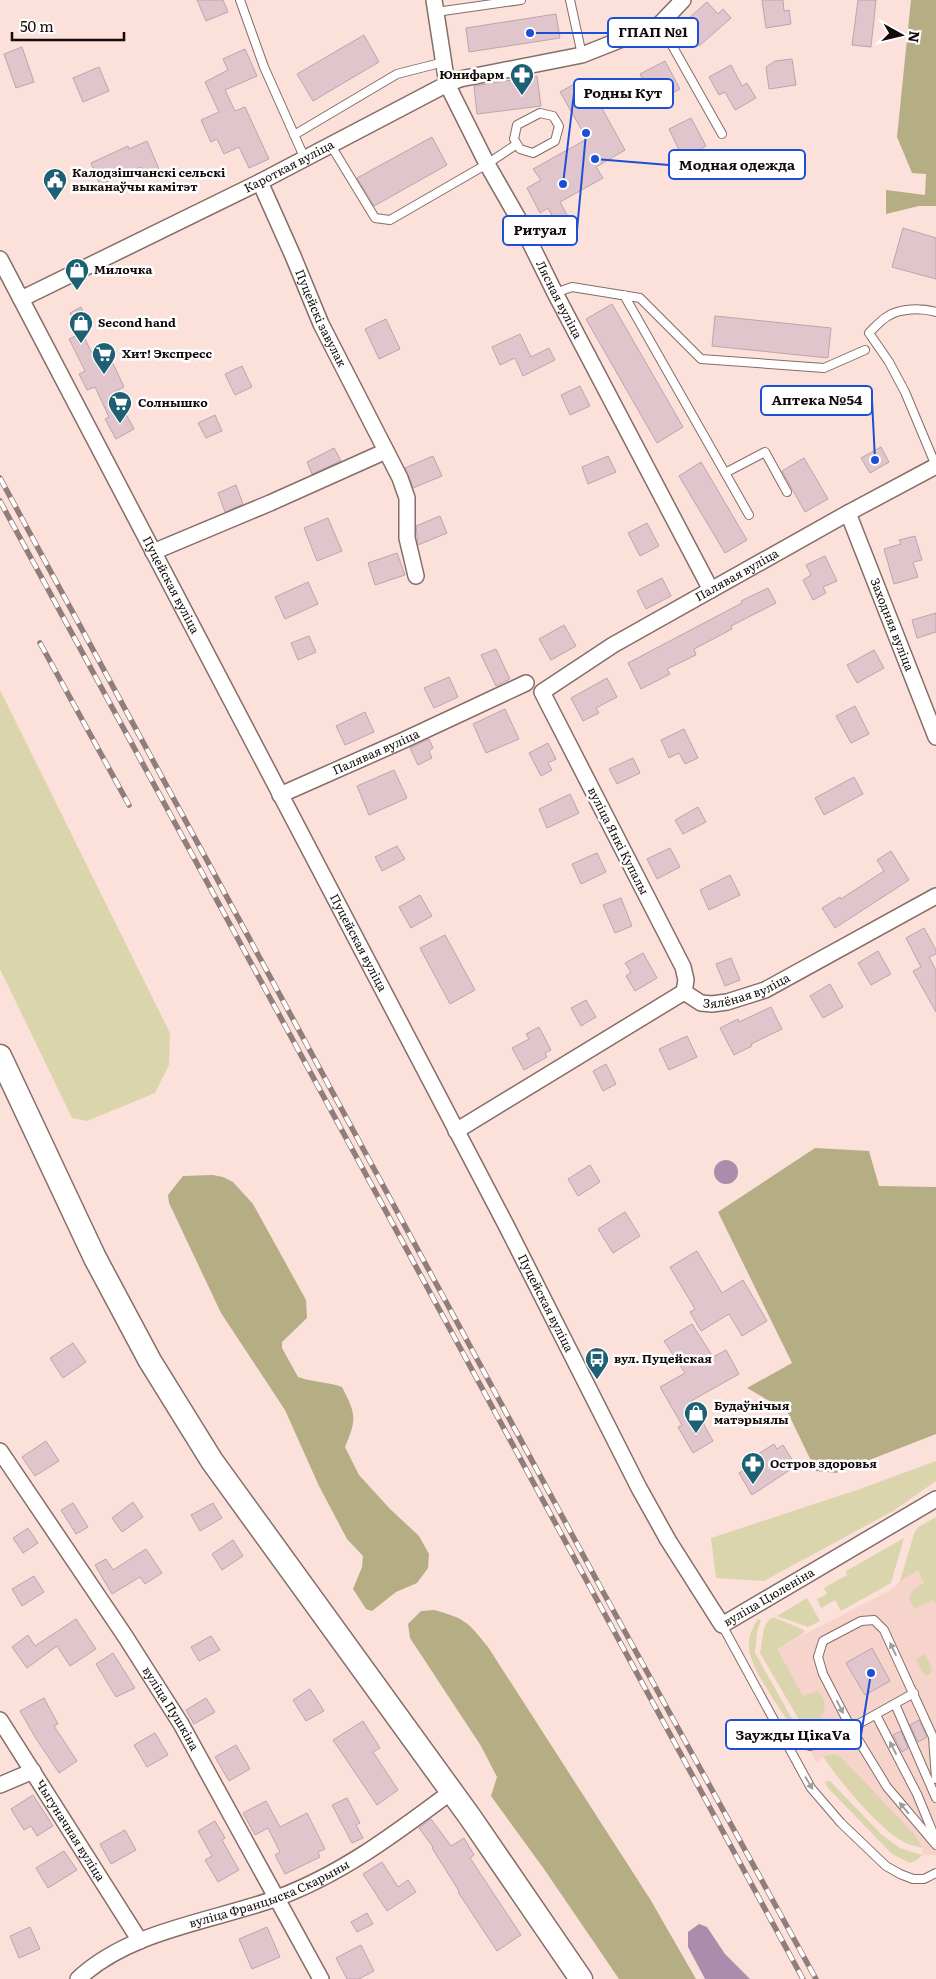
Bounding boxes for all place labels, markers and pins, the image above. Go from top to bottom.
callout: ГПАП №1 [608,18,698,47]
pharmacy icon: Юнифарм [509,62,535,96]
place label: Юнифарм [439,65,504,83]
callout: Родны Кут [574,79,673,108]
callout: Модная одежда [669,150,805,179]
place label: Калодзішчанскі сельскі выканаўчы камітэт [72,163,226,195]
public building icon: Калодзішчанскі сельскі выканаўчы камітэт [42,167,68,201]
callout: Ритуал [503,216,577,245]
shop icon: Милочка [64,257,90,291]
place label: Милочка [94,260,152,278]
shop icon: Second hand [68,310,94,344]
place label: Second hand [98,313,176,331]
supermarket icon: Хит! Экспресс [91,341,117,375]
place label: Хит! Экспресс [122,344,212,362]
callout: Аптека №54 [761,386,872,415]
supermarket icon: Солнышко [107,390,133,424]
place label: Солнышко [138,393,208,411]
bus stop icon: вул. Пуцейская [584,1346,610,1380]
place label: вул. Пуцейская [614,1349,712,1367]
place label: Будаўнічыя матэрыялы [714,1396,790,1428]
shop icon: Будаўнічыя матэрыялы [683,1400,709,1434]
pharmacy icon: Остров здоровья [740,1451,766,1485]
place label: Остров здоровья [770,1454,877,1472]
callout: Заужды ЦікаVа [726,1720,861,1749]

